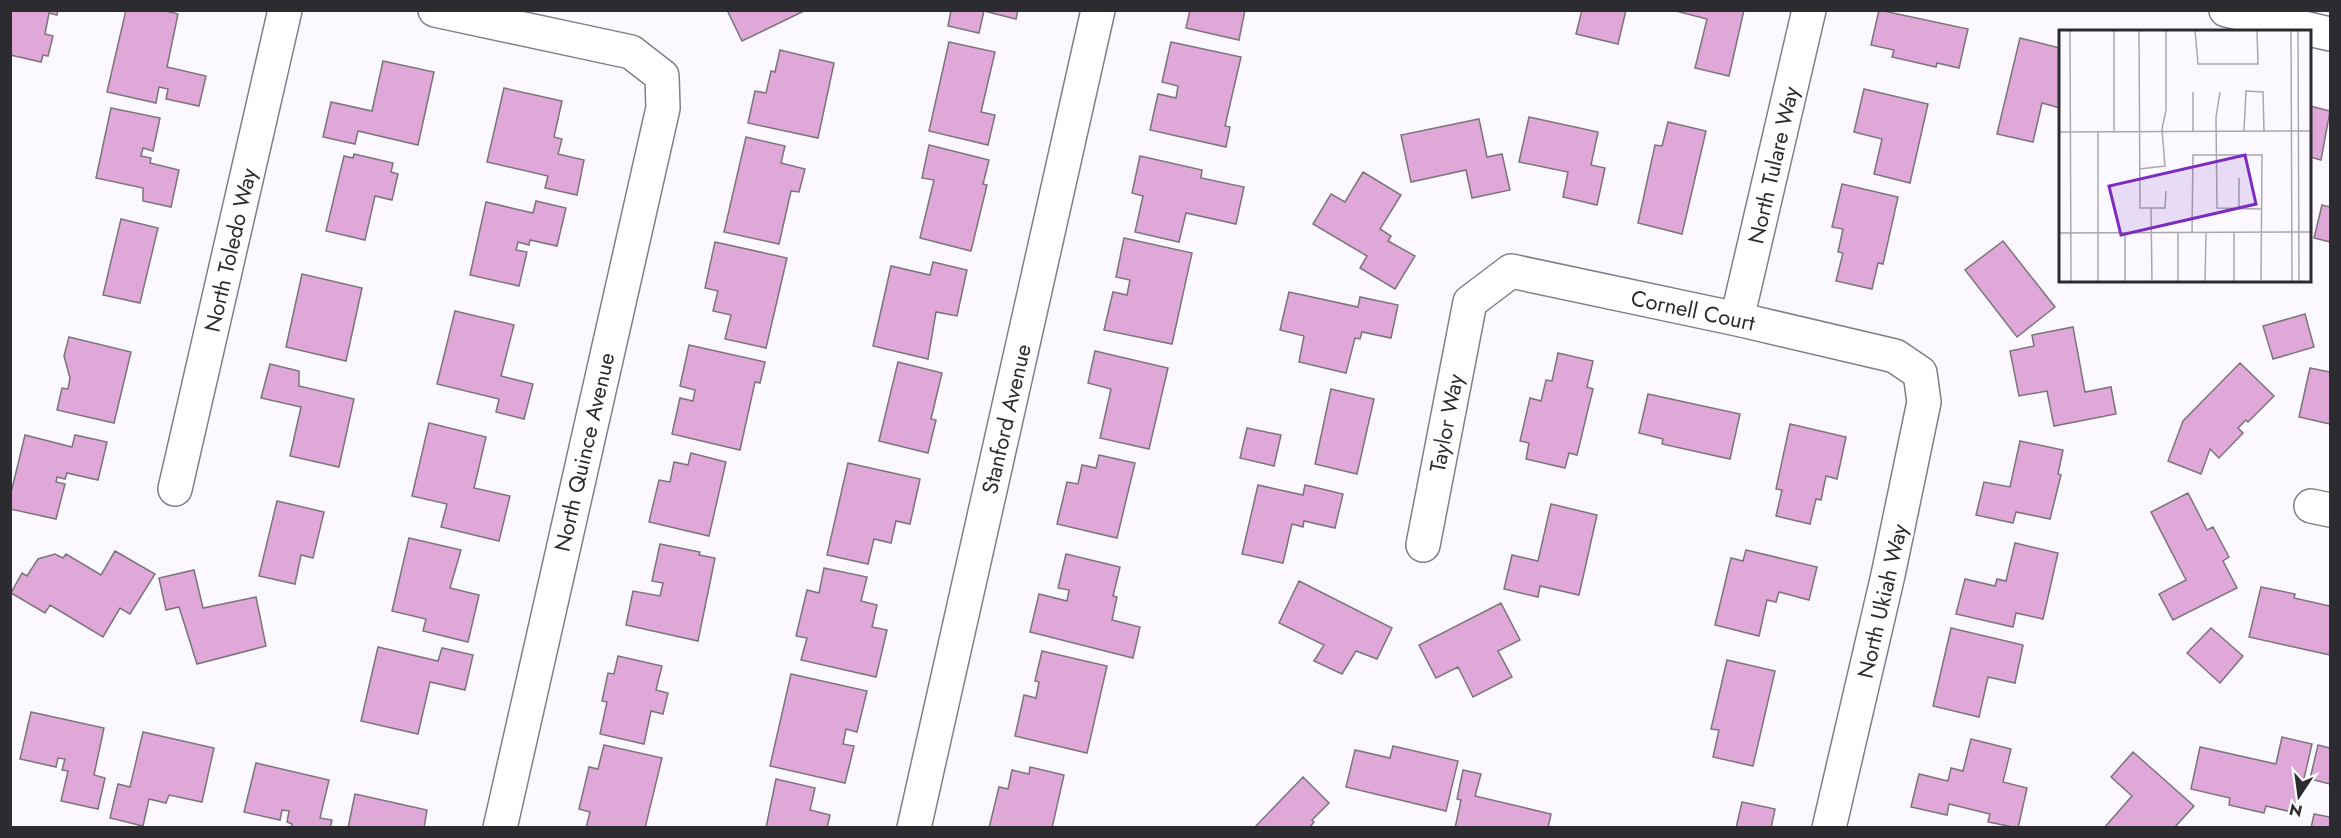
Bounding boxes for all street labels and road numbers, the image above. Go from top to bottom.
street label: North Tulare Way [1739,83,1807,247]
street label: North Toledo Way [196,165,264,335]
street label: Cornell Court [1628,281,1759,339]
street label: Stanford Avenue [973,341,1039,497]
street label: North Quince Avenue [546,349,622,555]
street label: Taylor Way [1421,371,1471,475]
street label: North Ukiah Way [1849,520,1915,681]

